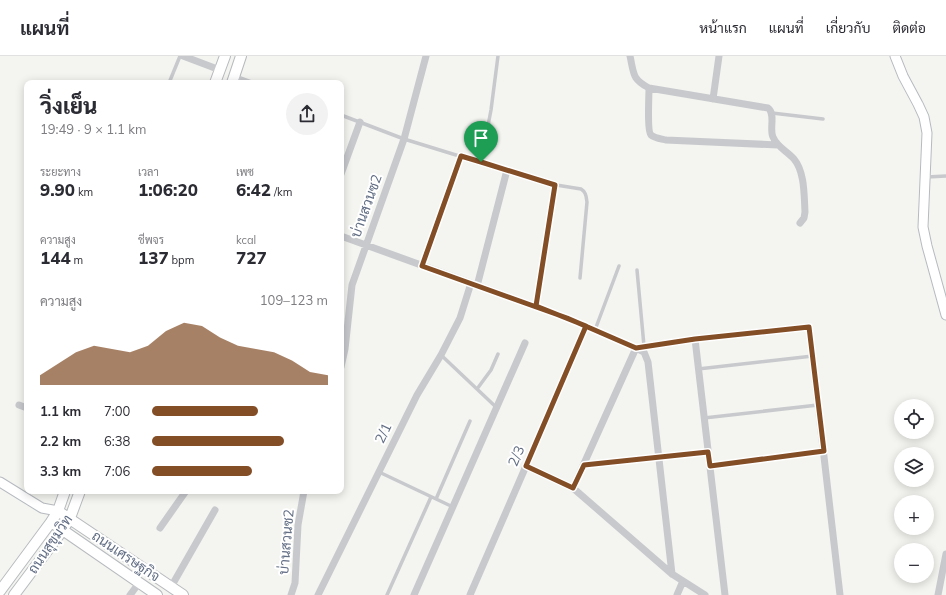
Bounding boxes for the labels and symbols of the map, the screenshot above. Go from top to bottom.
pin [464,121,498,162]
street label: บ่านสวนซ2 [346,172,386,240]
street label: 2/1 [370,420,396,446]
street label: 2/3 [504,443,528,469]
street label: บ่านสวนซ2 [274,508,298,576]
street label: ถนนสุขุมวิท [24,511,77,578]
street label: ถนนเศรษฐกิจ [88,527,164,585]

